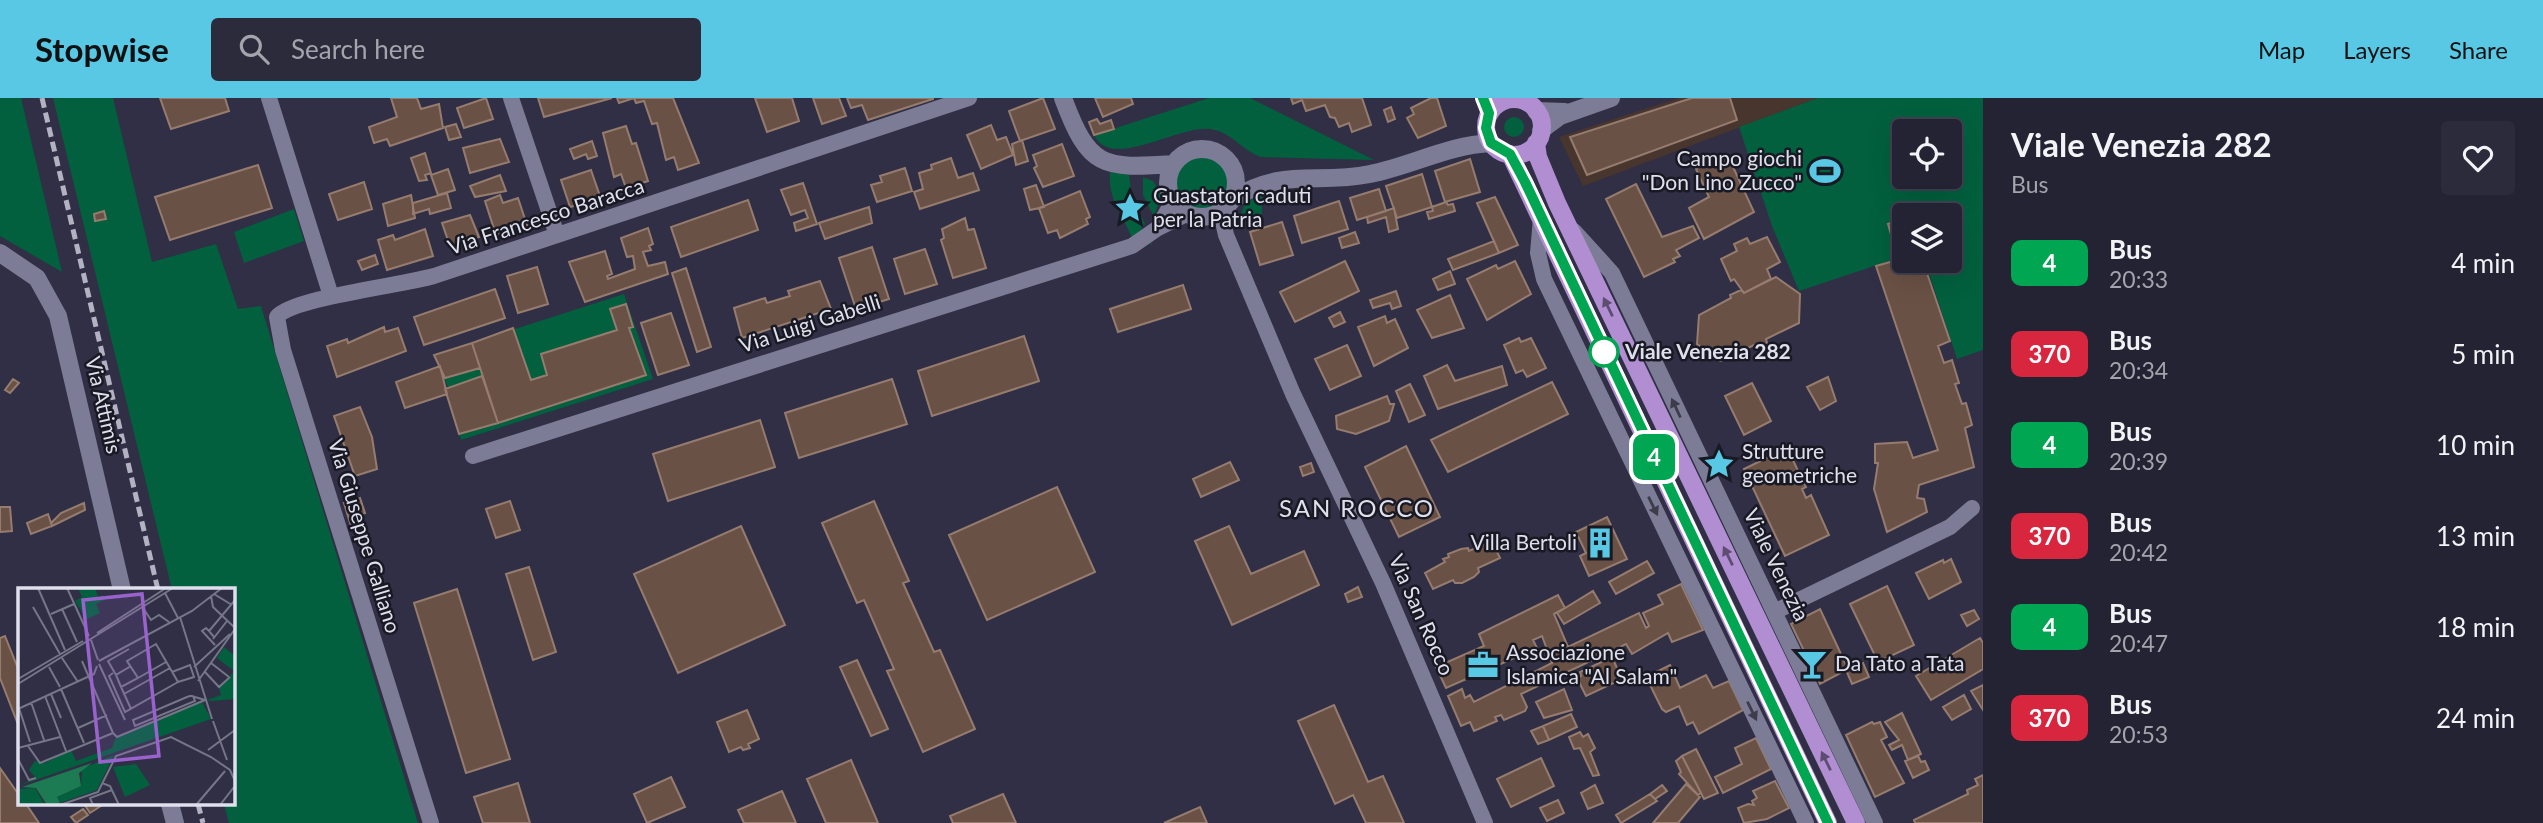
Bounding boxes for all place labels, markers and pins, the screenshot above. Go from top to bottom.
place label: Campo giochi "Don Lino Zucco" [1642,145,1802,194]
sports icon: Campo giochi "Don Lino Zucco" [1808,154,1842,188]
place label: Guastatori caduti per la Patria [1153,182,1312,231]
place icon: Guastatori caduti per la Patria [1113,191,1147,225]
marker: Viale Venezia 282 [1589,337,1619,367]
place label: Viale Venezia 282 [1624,338,1791,363]
place label: Strutture geometriche [1742,438,1857,487]
place icon: Strutture geometriche [1702,447,1736,481]
building icon: Villa Bertoli [1583,526,1617,560]
place label: Villa Bertoli [1470,529,1577,554]
place label: Associazione Islamica "Al Salam" [1506,639,1677,688]
bar icon: Da Tato a Tata [1795,647,1829,681]
office icon: Associazione Islamica "Al Salam" [1466,648,1500,682]
place label: Da Tato a Tata [1835,650,1964,675]

